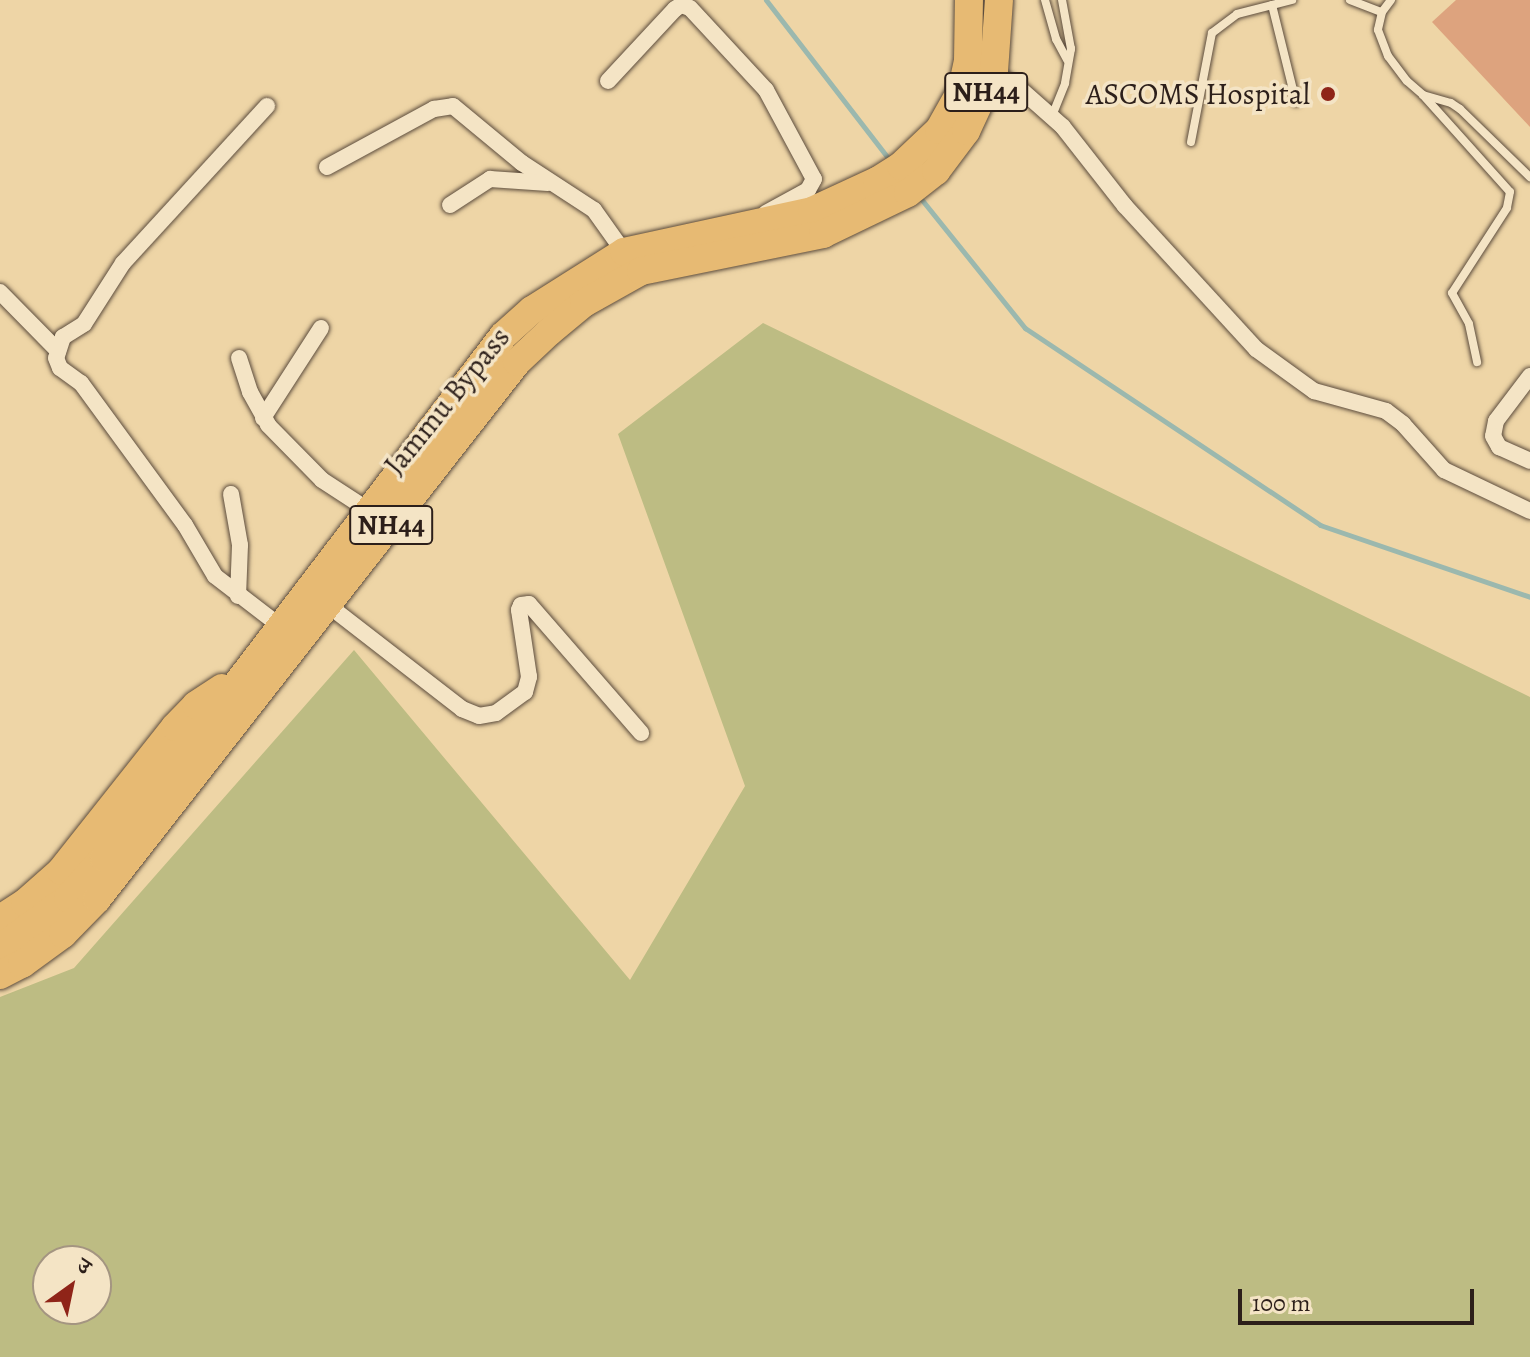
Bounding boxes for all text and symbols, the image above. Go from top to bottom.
road number: NH44 [944,68,1028,116]
place label: ASCOMS Hospital [1086,76,1310,112]
marker: ASCOMS Hospital [1317,83,1339,105]
street label: Jammu Bypass [376,320,518,482]
road number: NH44 [349,501,433,549]
north arrow [32,1245,112,1325]
text: उ [71,1251,97,1282]
scale bar [1242,1273,1478,1323]
text: 100 m [1252,1287,1311,1319]

